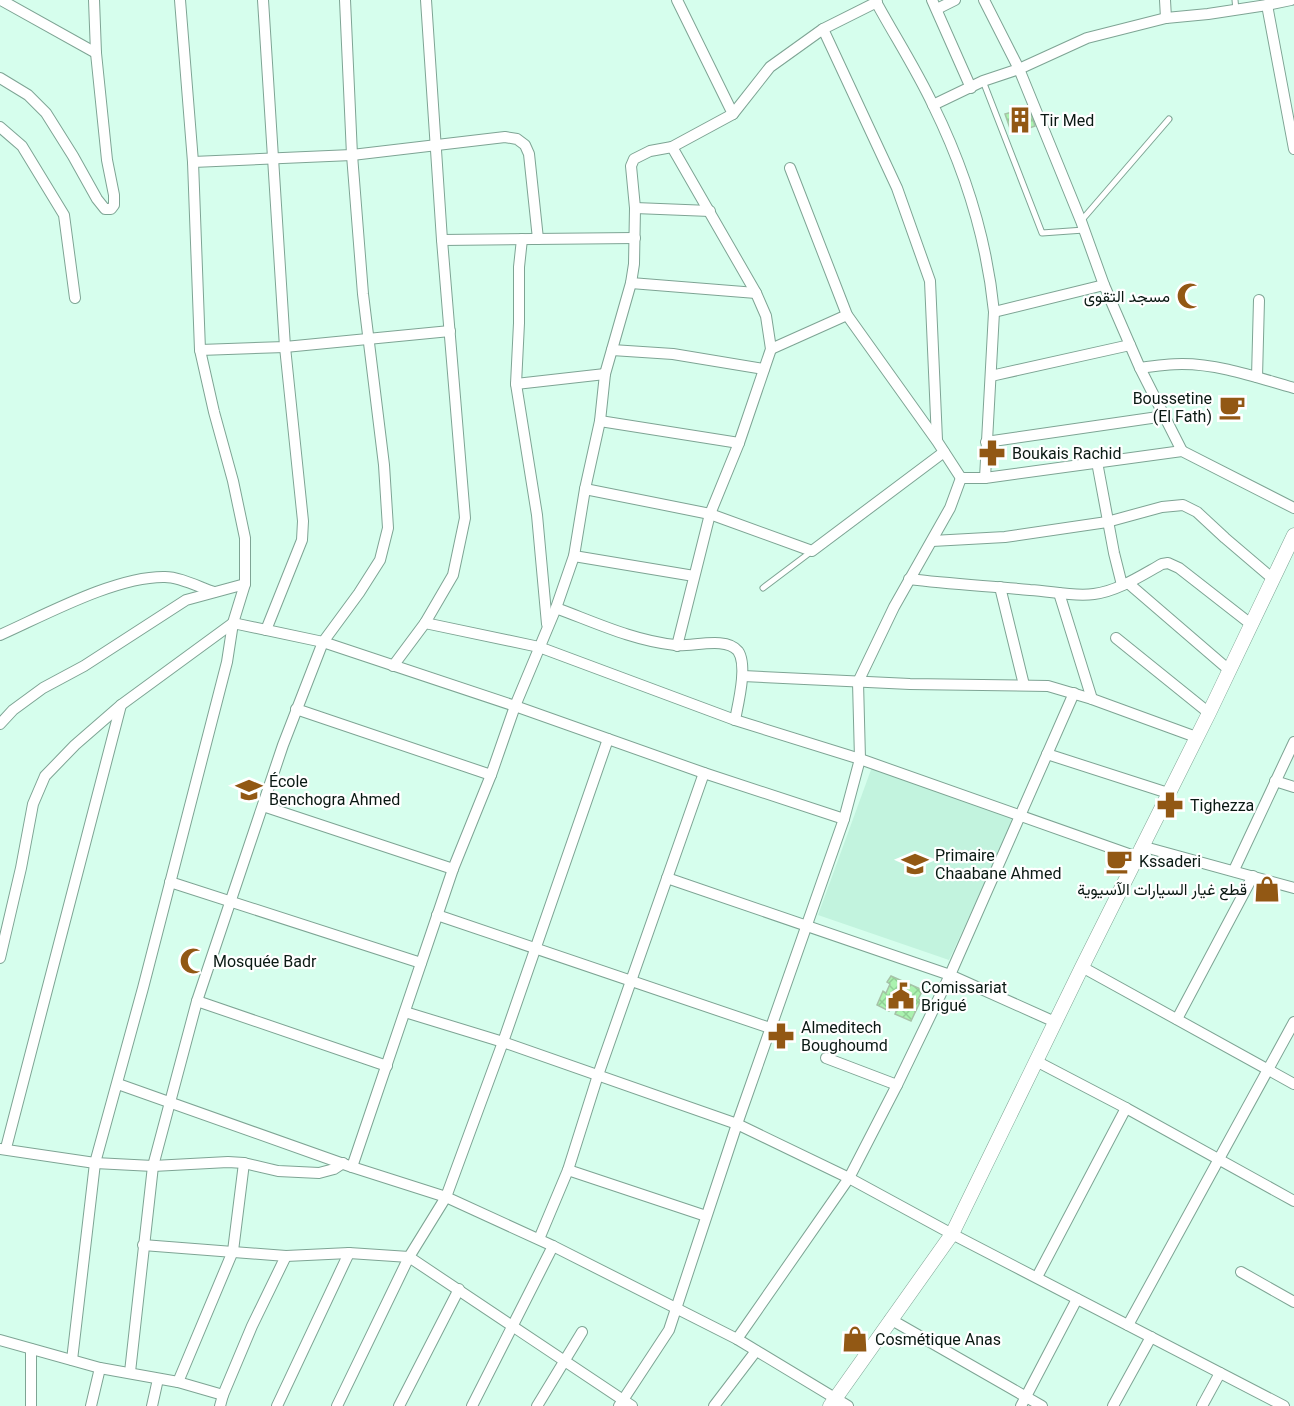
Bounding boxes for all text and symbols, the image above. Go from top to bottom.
building icon: Tir Med [1005,105,1035,135]
place label: Tir Med [1040,111,1094,130]
mosque icon: مسجد التقوى [1175,281,1205,311]
place label: مسجد التقوى [1084,287,1170,307]
place label: Boussetine (El Fath) [1133,389,1212,426]
cafe icon: Boussetine (El Fath) [1217,392,1247,422]
pharmacy icon: Boukais Rachid [977,438,1007,468]
place label: Boukais Rachid [1012,444,1122,463]
place label: École Benchogra Ahmed [269,772,400,809]
school or university icon: École Benchogra Ahmed [234,775,264,805]
pharmacy icon: Tighezza [1155,790,1185,820]
place label: Tighezza [1190,796,1254,815]
place label: Primaire Chaabane Ahmed [935,846,1061,883]
cafe icon: Kssaderi [1104,846,1134,876]
school or university icon: Primaire Chaabane Ahmed [900,849,930,879]
place label: Kssaderi [1139,852,1201,871]
shop icon: قطع غيار السيارات الآسيوية [1252,874,1282,904]
place label: قطع غيار السيارات الآسيوية [1077,880,1247,901]
mosque icon: Mosquée Badr [178,946,208,976]
place label: Mosquée Badr [213,952,317,971]
place label: Comissariat Brigué [921,978,1007,1015]
public building icon: Comissariat Brigué [886,981,916,1011]
place label: Almeditech Boughoumd [801,1018,888,1055]
pharmacy icon: Almeditech Boughoumd [766,1021,796,1051]
shop icon: Cosmétique Anas [840,1324,870,1354]
place label: Cosmétique Anas [875,1330,1001,1349]

